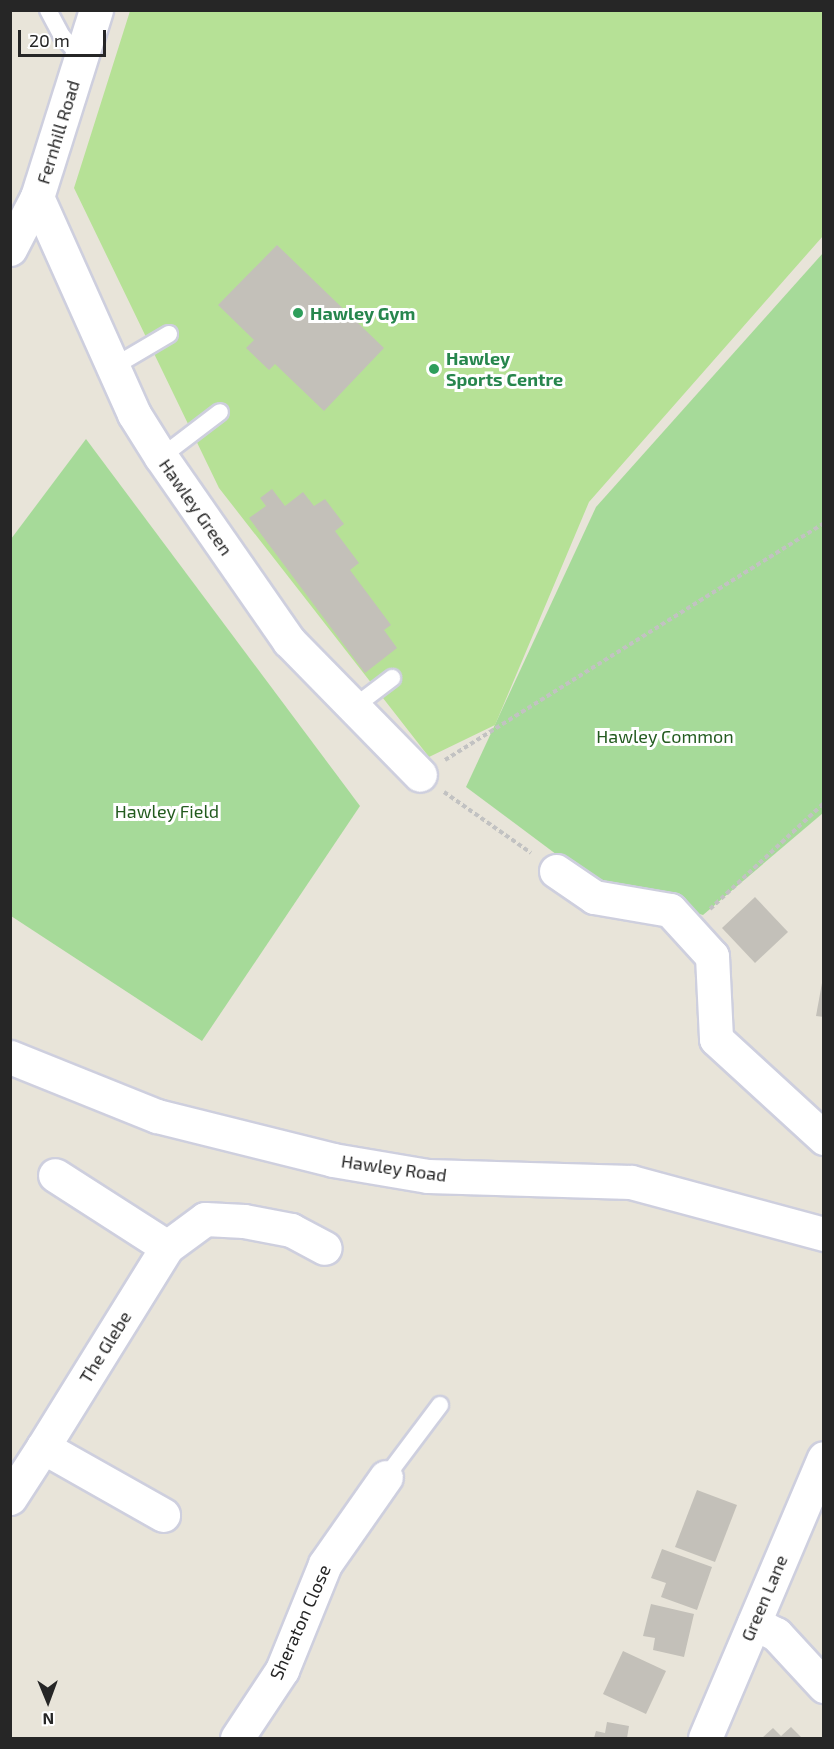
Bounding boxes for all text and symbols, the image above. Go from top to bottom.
scale bar [21,18,110,56]
text: 20 m [29,29,70,51]
street label: Fernhill Road [32,77,84,187]
place label: Hawley Gym [310,302,416,324]
marker: Hawley Gym [291,306,305,320]
place label: Hawley Sports Centre [446,348,563,391]
marker: Hawley Sports Centre [427,362,441,376]
street label: Hawley Green [155,454,237,560]
park label: Hawley Common [596,725,734,747]
park label: Hawley Field [115,800,219,822]
street label: Hawley Road [340,1150,448,1186]
street label: The Glebe [74,1307,136,1387]
street label: Green Lane [736,1552,792,1644]
street label: Sheraton Close [265,1561,335,1683]
north arrow [18,1671,78,1731]
text: N [42,1710,54,1729]

